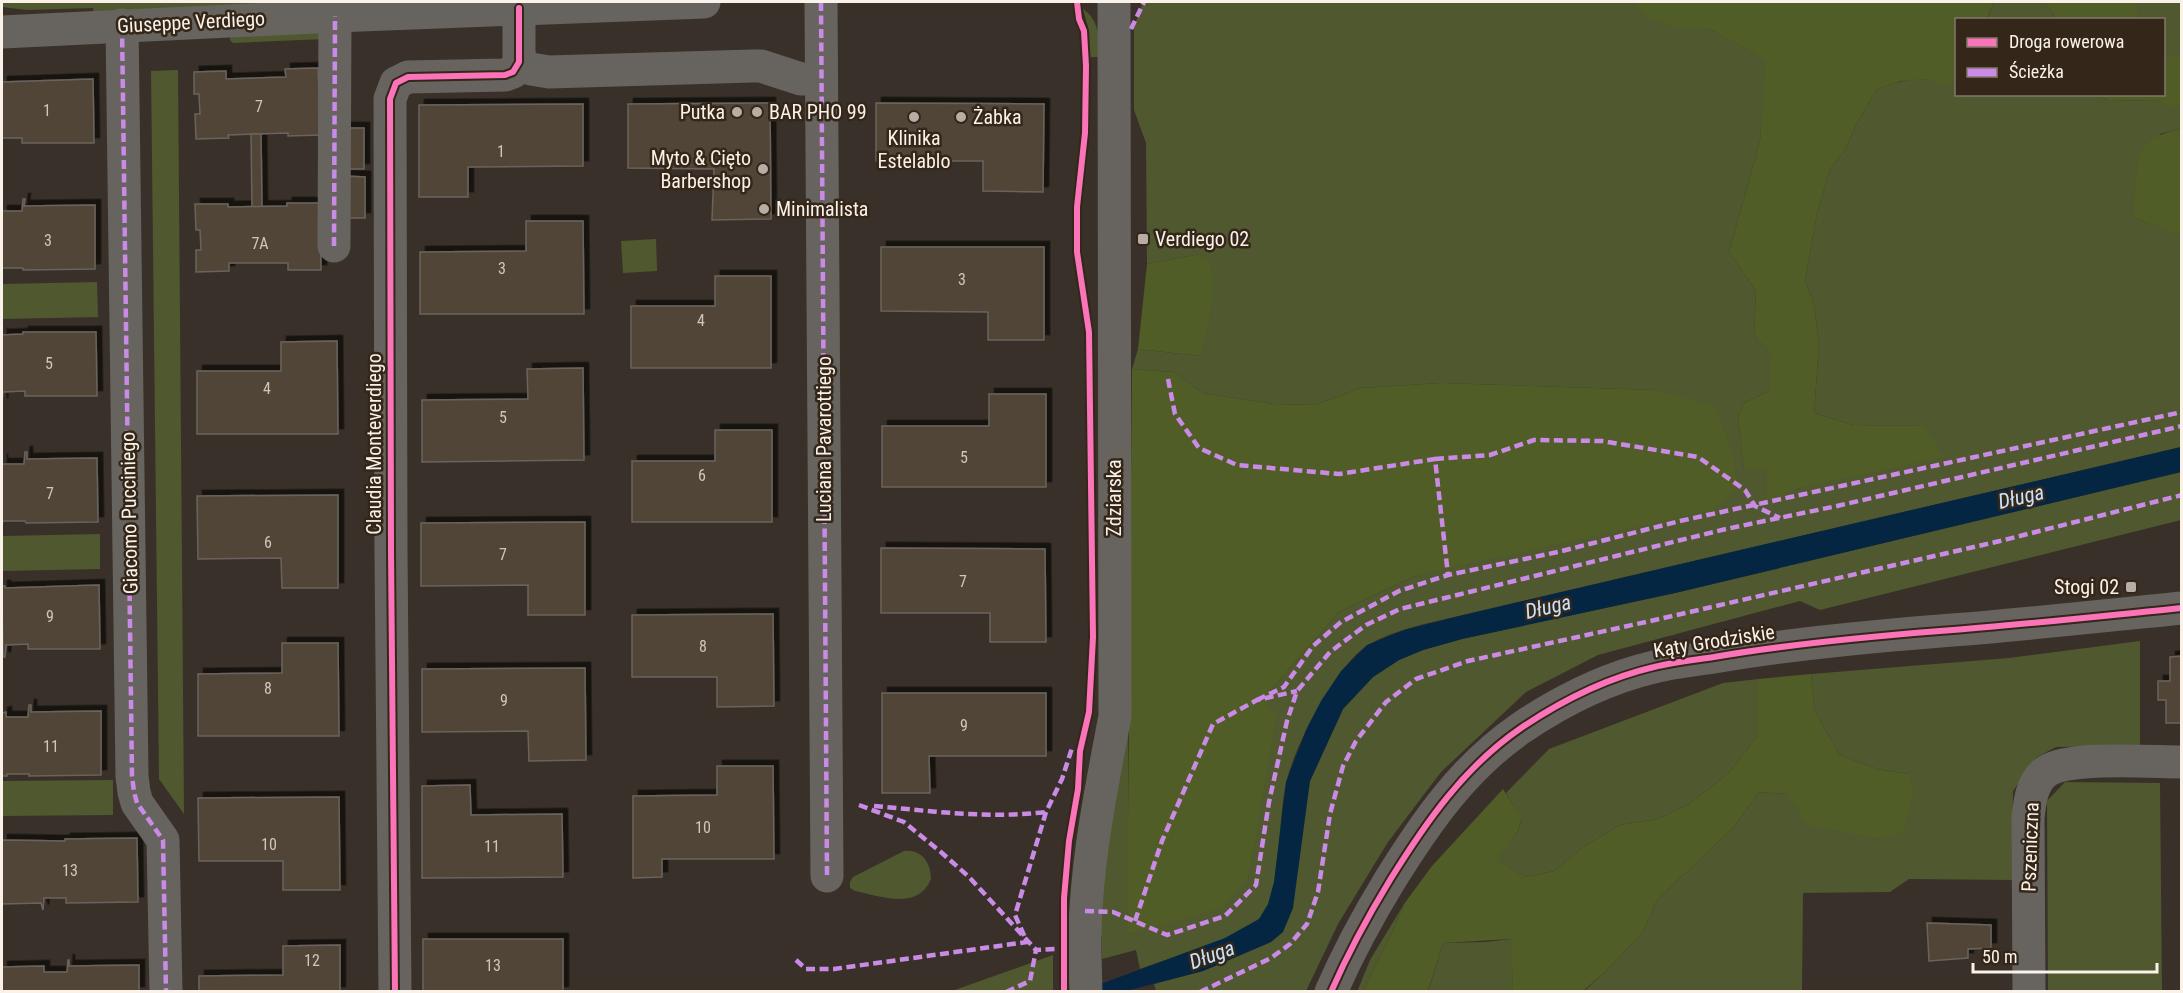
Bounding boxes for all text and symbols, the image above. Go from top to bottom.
street label: Giuseppe Verdiego [116,6,266,38]
legend [1955,18,2165,96]
text: Droga rowerowa [2009,31,2124,52]
text: Ścieżka [2009,61,2064,82]
house number: 7 [255,97,263,116]
place label: Putka [680,100,725,124]
place label: BAR PHO 99 [769,100,867,124]
house number: 1 [43,101,51,120]
marker: Putka [730,105,744,119]
marker: BAR PHO 99 [750,105,764,119]
place label: Żabka [973,105,1022,129]
marker: Klinika Estelablo [907,110,921,124]
marker: Żabka [954,110,968,124]
place label: Klinika Estelablo [877,126,951,173]
house number: 1 [497,142,505,161]
place label: Myto & Cięto Barbershop [651,146,751,193]
marker: Myto & Cięto Barbershop [756,162,770,176]
place label: Minimalista [776,197,868,221]
marker: Minimalista [757,202,771,216]
place label: Verdiego 02 [1155,227,1249,251]
house number: 3 [44,231,52,250]
marker: Verdiego 02 [1136,232,1150,246]
house number: 7A [251,234,269,253]
house number: 3 [498,259,506,278]
house number: 3 [958,270,966,289]
house number: 4 [697,311,705,330]
street label: Claudia Monteverdiego [362,353,386,535]
house number: 5 [45,354,53,373]
street label: Luciana Pavarottiego [812,356,836,522]
house number: 4 [263,379,271,398]
house number: 5 [499,408,507,427]
street label: Giacomo Pucciniego [116,432,142,594]
house number: 5 [960,448,968,467]
street label: Zdziarska [1102,460,1126,536]
house number: 6 [698,466,706,485]
water label: Długa [1996,480,2046,514]
house number: 7 [46,484,54,503]
house number: 6 [264,533,272,552]
house number: 7 [499,545,507,564]
house number: 7 [959,572,967,591]
place label: Stogi 02 [2054,575,2119,599]
marker: Stogi 02 [2124,580,2138,594]
water label: Długa [1523,590,1573,624]
house number: 9 [46,607,54,626]
street label: Kąty Grodziskie [1652,620,1776,662]
house number: 8 [699,637,707,656]
house number: 8 [264,679,272,698]
house number: 9 [500,691,508,710]
house number: 9 [960,716,968,735]
house number: 11 [43,737,59,756]
street label: Pszeniczna [2016,802,2044,892]
house number: 10 [695,818,711,837]
house number: 10 [261,835,277,854]
house number: 11 [484,837,500,856]
house number: 13 [62,861,78,880]
water label: Długa [1186,936,1238,974]
scale bar [1973,936,2158,974]
text: 50 m [1982,946,2017,967]
house number: 12 [304,951,320,970]
house number: 13 [485,956,501,975]

